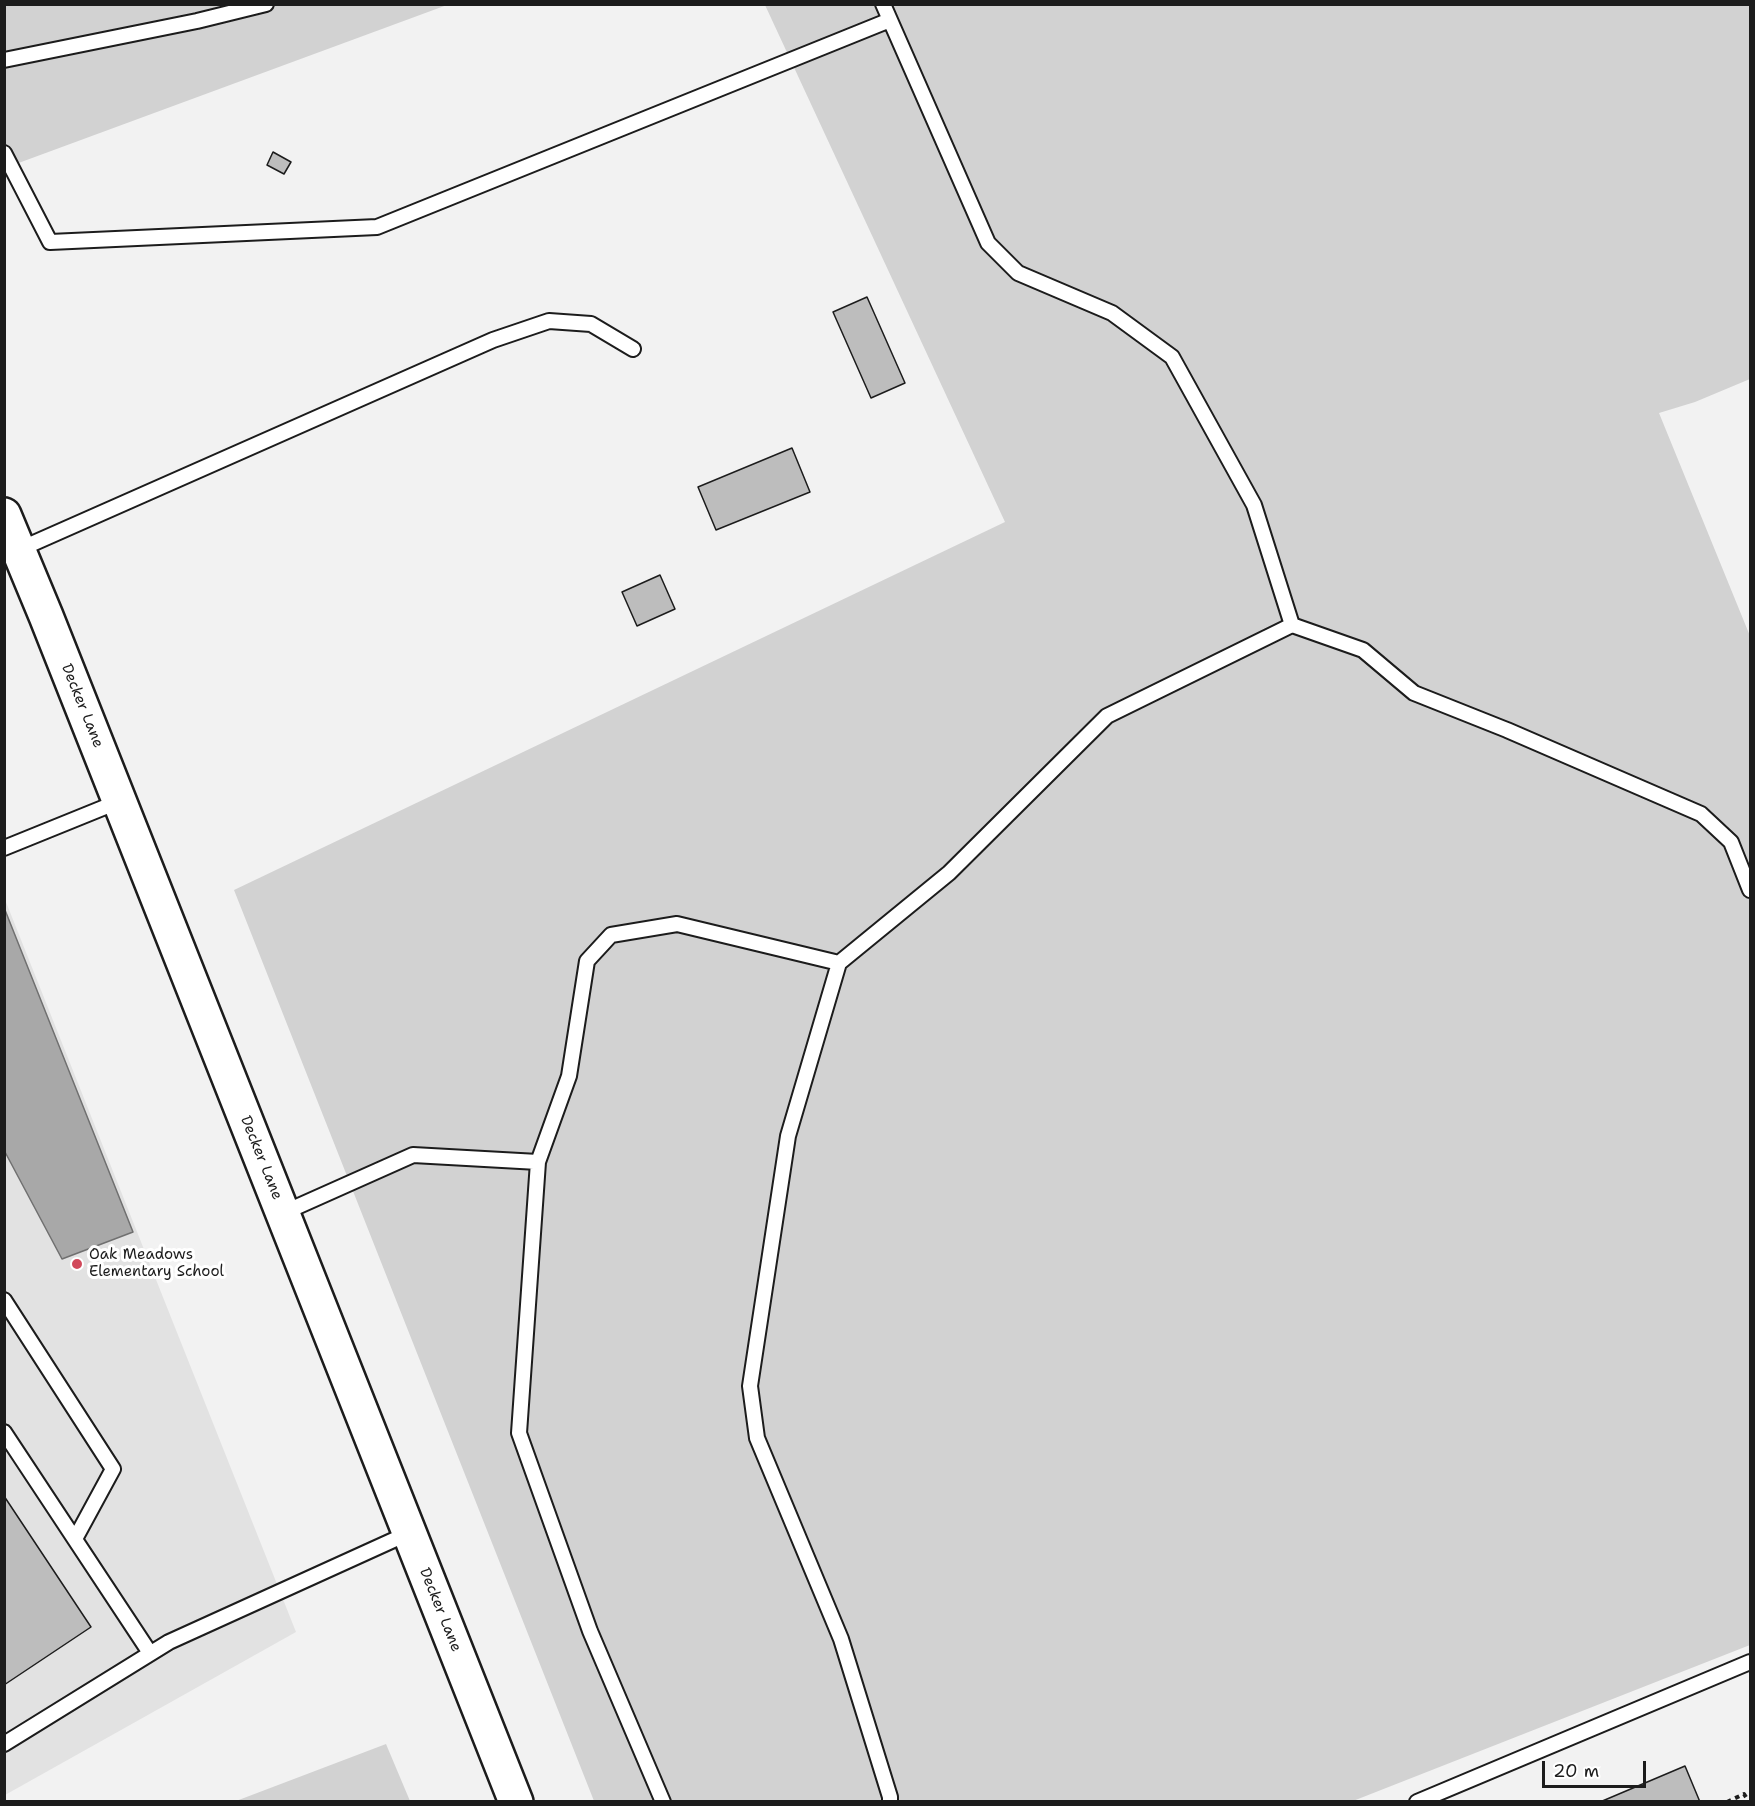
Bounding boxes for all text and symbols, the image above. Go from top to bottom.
street label: Decker Lane [57,661,107,751]
street label: Decker Lane [236,1113,286,1203]
place label: Oak Meadows Elementary School [89,1246,224,1281]
marker: Oak Meadows Elementary School [70,1257,84,1271]
street label: Decker Lane [415,1565,465,1655]
scale bar [1545,1749,1648,1787]
text: 20 m [1553,1759,1599,1783]

